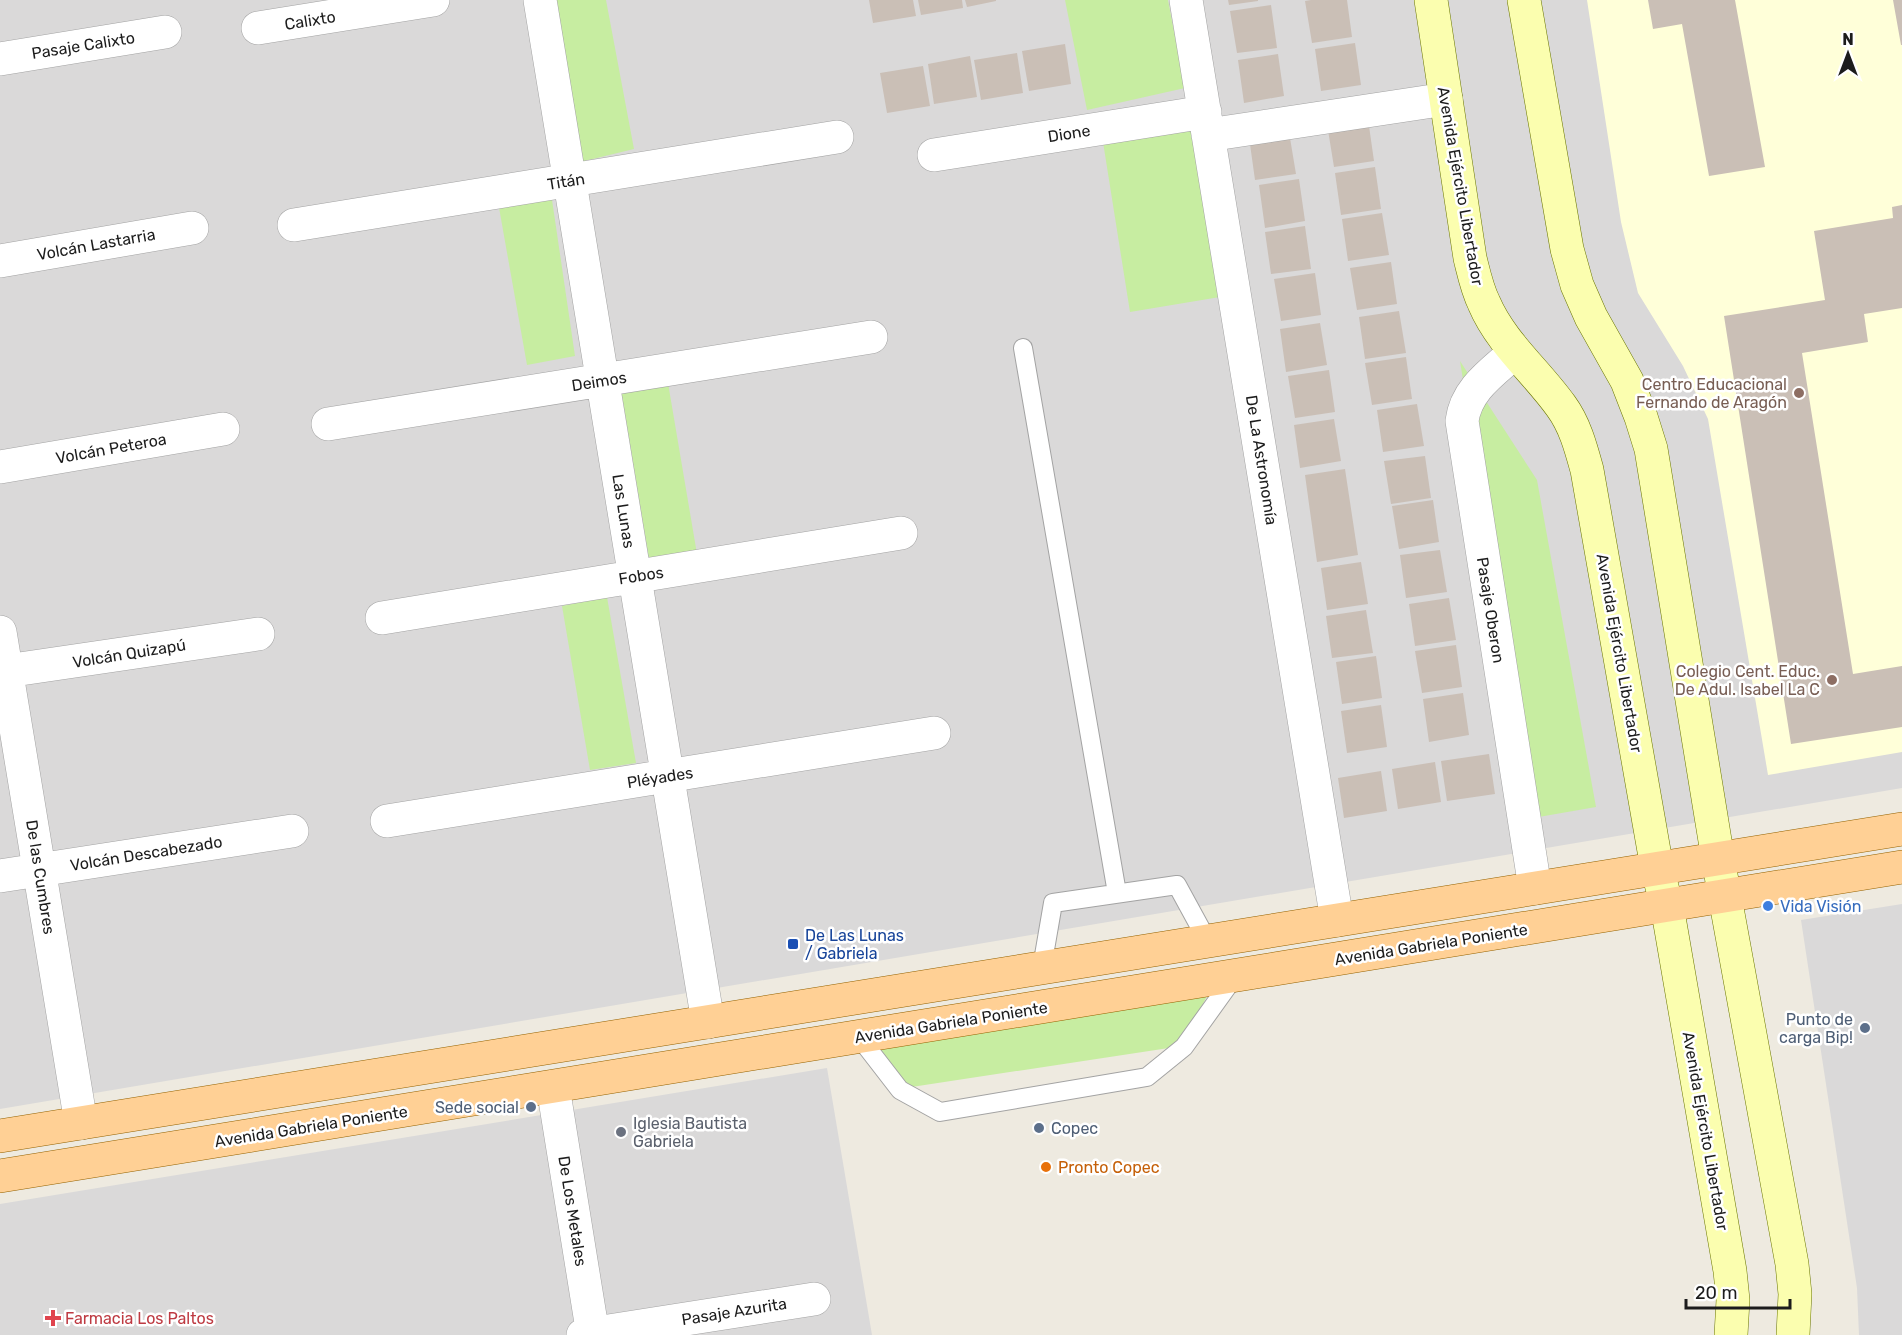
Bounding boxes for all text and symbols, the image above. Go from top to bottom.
street label: Calixto [283,7,337,34]
north arrow [1818,24,1878,84]
street label: Pasaje Calixto [30,28,136,63]
text: N [1842,30,1854,49]
street label: Avenida Ejército Libertador [1434,85,1487,287]
street label: Dione [1046,121,1092,146]
street label: Titán [546,169,586,194]
street label: Volcán Lastarria [35,225,157,264]
street label: Deimos [570,368,628,395]
place label: Centro Educacional Fernando de Aragón [1636,375,1787,412]
marker: Centro Educacional Fernando de Aragón [1792,386,1806,400]
street label: De La Astronomía [1242,394,1281,526]
street label: Volcán Peteroa [54,429,168,468]
street label: Las Lunas [608,473,639,550]
street label: Avenida Ejército Libertador [1593,552,1646,754]
street label: Pasaje Oberon [1473,556,1508,664]
street label: Fobos [617,563,665,588]
street label: Volcán Quizapú [71,635,187,672]
place label: Colegio Cent. Educ. De Adul. Isabel La C [1675,662,1820,699]
marker: Colegio Cent. Educ. De Adul. Isabel La C [1825,673,1839,687]
street label: Pléyades [626,763,695,792]
street label: De las Cumbres [22,818,59,936]
street label: Volcán Descabezado [69,832,224,875]
place label: Vida Visión [1780,897,1861,916]
marker: Vida Visión [1761,899,1775,913]
street label: Avenida Gabriela Poniente [1333,920,1529,969]
place label: De Las Lunas / Gabriela [805,926,904,963]
marker: De Las Lunas / Gabriela [786,937,800,951]
street label: Avenida Gabriela Poniente [853,998,1049,1047]
place label: Punto de carga Bip! [1779,1010,1853,1047]
marker: Punto de carga Bip! [1858,1021,1872,1035]
street label: Avenida Ejército Libertador [1679,1030,1732,1232]
place label: Sede social [435,1098,519,1117]
marker: Sede social [524,1100,538,1114]
street label: Avenida Gabriela Poniente [213,1102,409,1151]
place label: Iglesia Bautista Gabriela [633,1114,747,1151]
place label: Copec [1051,1119,1098,1138]
marker: Copec [1032,1121,1046,1135]
marker: Iglesia Bautista Gabriela [614,1125,628,1139]
street label: De Los Metales [554,1154,591,1268]
place label: Pronto Copec [1058,1158,1160,1177]
marker: Pronto Copec [1039,1160,1053,1174]
scale bar [1686,1272,1790,1310]
text: 20 m [1695,1282,1737,1304]
street label: Pasaje Azurita [680,1294,788,1329]
place label: Farmacia Los Paltos [65,1309,214,1328]
marker: Farmacia Los Paltos [46,1311,60,1325]

